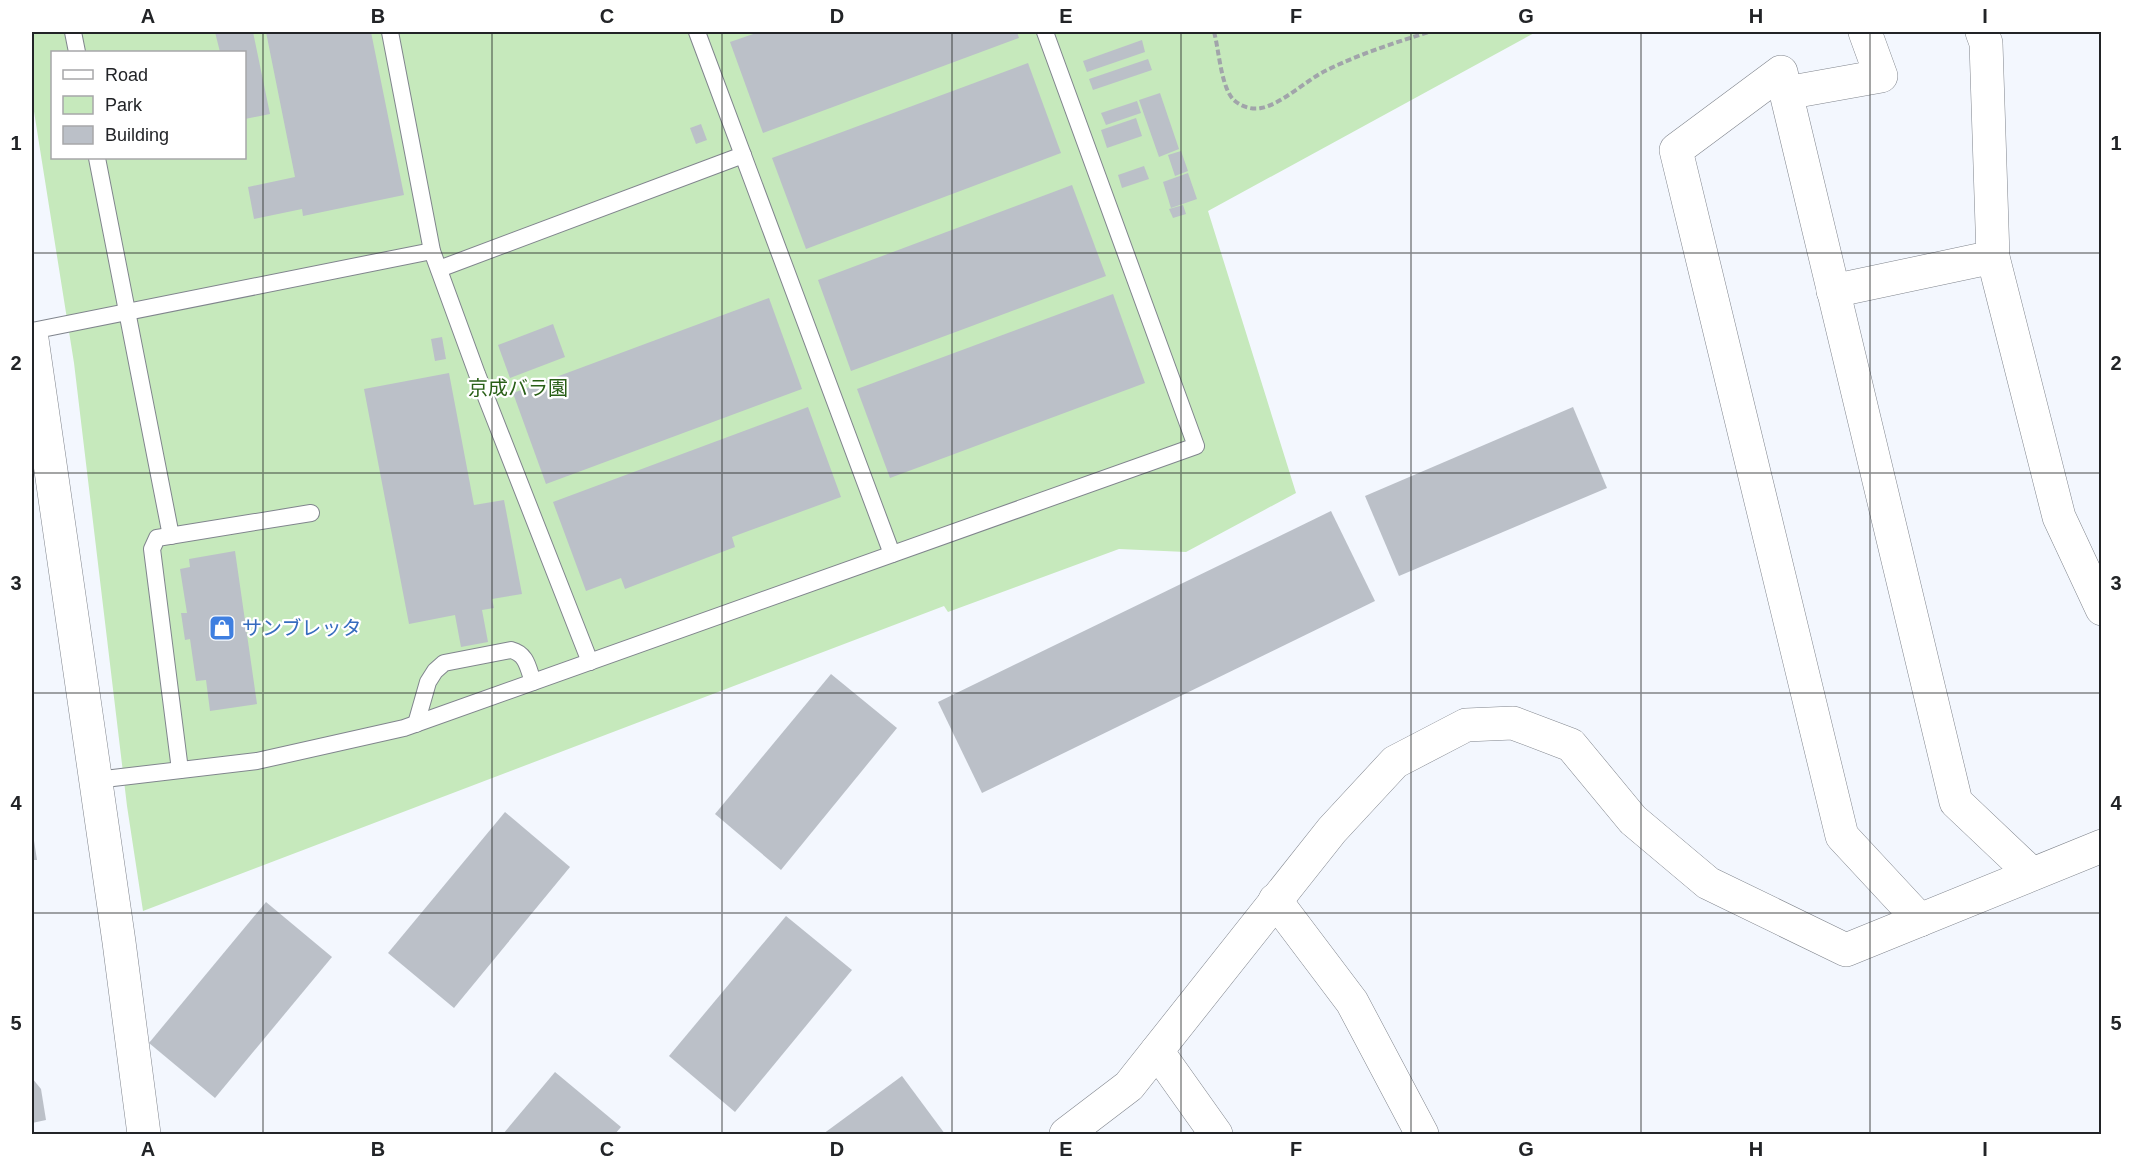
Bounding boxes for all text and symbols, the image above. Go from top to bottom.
text: A [141,5,155,27]
text: B [371,5,385,27]
text: C [600,5,614,27]
text: D [830,5,844,27]
text: E [1059,5,1073,27]
text: F [1290,5,1302,27]
text: G [1518,5,1534,27]
text: H [1749,5,1763,27]
text: I [1982,5,1988,27]
legend [51,51,246,159]
text: Road [105,65,148,85]
text: Park [105,95,143,115]
text: Building [105,125,169,145]
text: 1 [10,132,22,154]
text: 1 [2110,132,2122,154]
text: 2 [10,352,22,374]
text: 2 [2110,352,2122,374]
park label: 京成バラ園 [468,377,568,399]
text: 3 [10,572,22,594]
text: 3 [2110,572,2122,594]
shop icon: サンブレッタ [207,613,237,643]
place label: サンブレッタ [242,617,361,639]
text: 4 [10,792,22,814]
text: 4 [2110,792,2122,814]
text: 5 [10,1012,22,1034]
text: 5 [2110,1012,2122,1034]
text: A [141,1138,155,1160]
text: B [371,1138,385,1160]
text: C [600,1138,614,1160]
text: D [830,1138,844,1160]
text: E [1059,1138,1073,1160]
text: F [1290,1138,1302,1160]
text: G [1518,1138,1534,1160]
text: H [1749,1138,1763,1160]
text: I [1982,1138,1988,1160]

